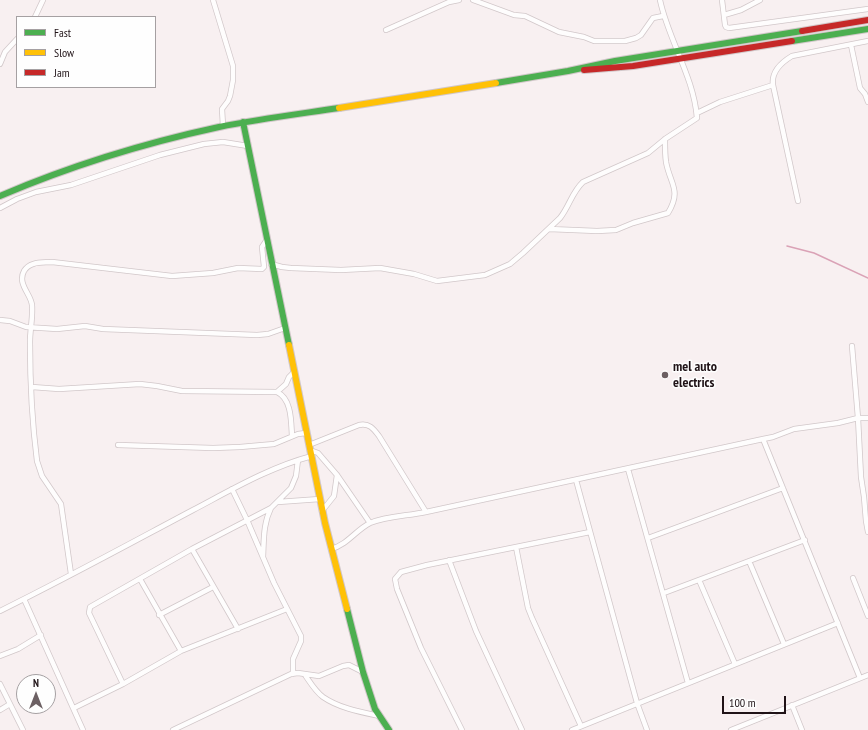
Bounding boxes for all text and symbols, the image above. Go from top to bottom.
legend [16,16,156,88]
text: Fast [54,25,71,40]
text: Slow [54,45,74,60]
text: Jam [54,65,70,80]
place label: mel auto electrics [673,359,717,392]
marker: mel auto electrics [660,370,670,380]
north arrow [16,674,56,714]
text: N [33,676,39,690]
scale bar [724,688,788,714]
text: 100 m [729,695,756,710]

